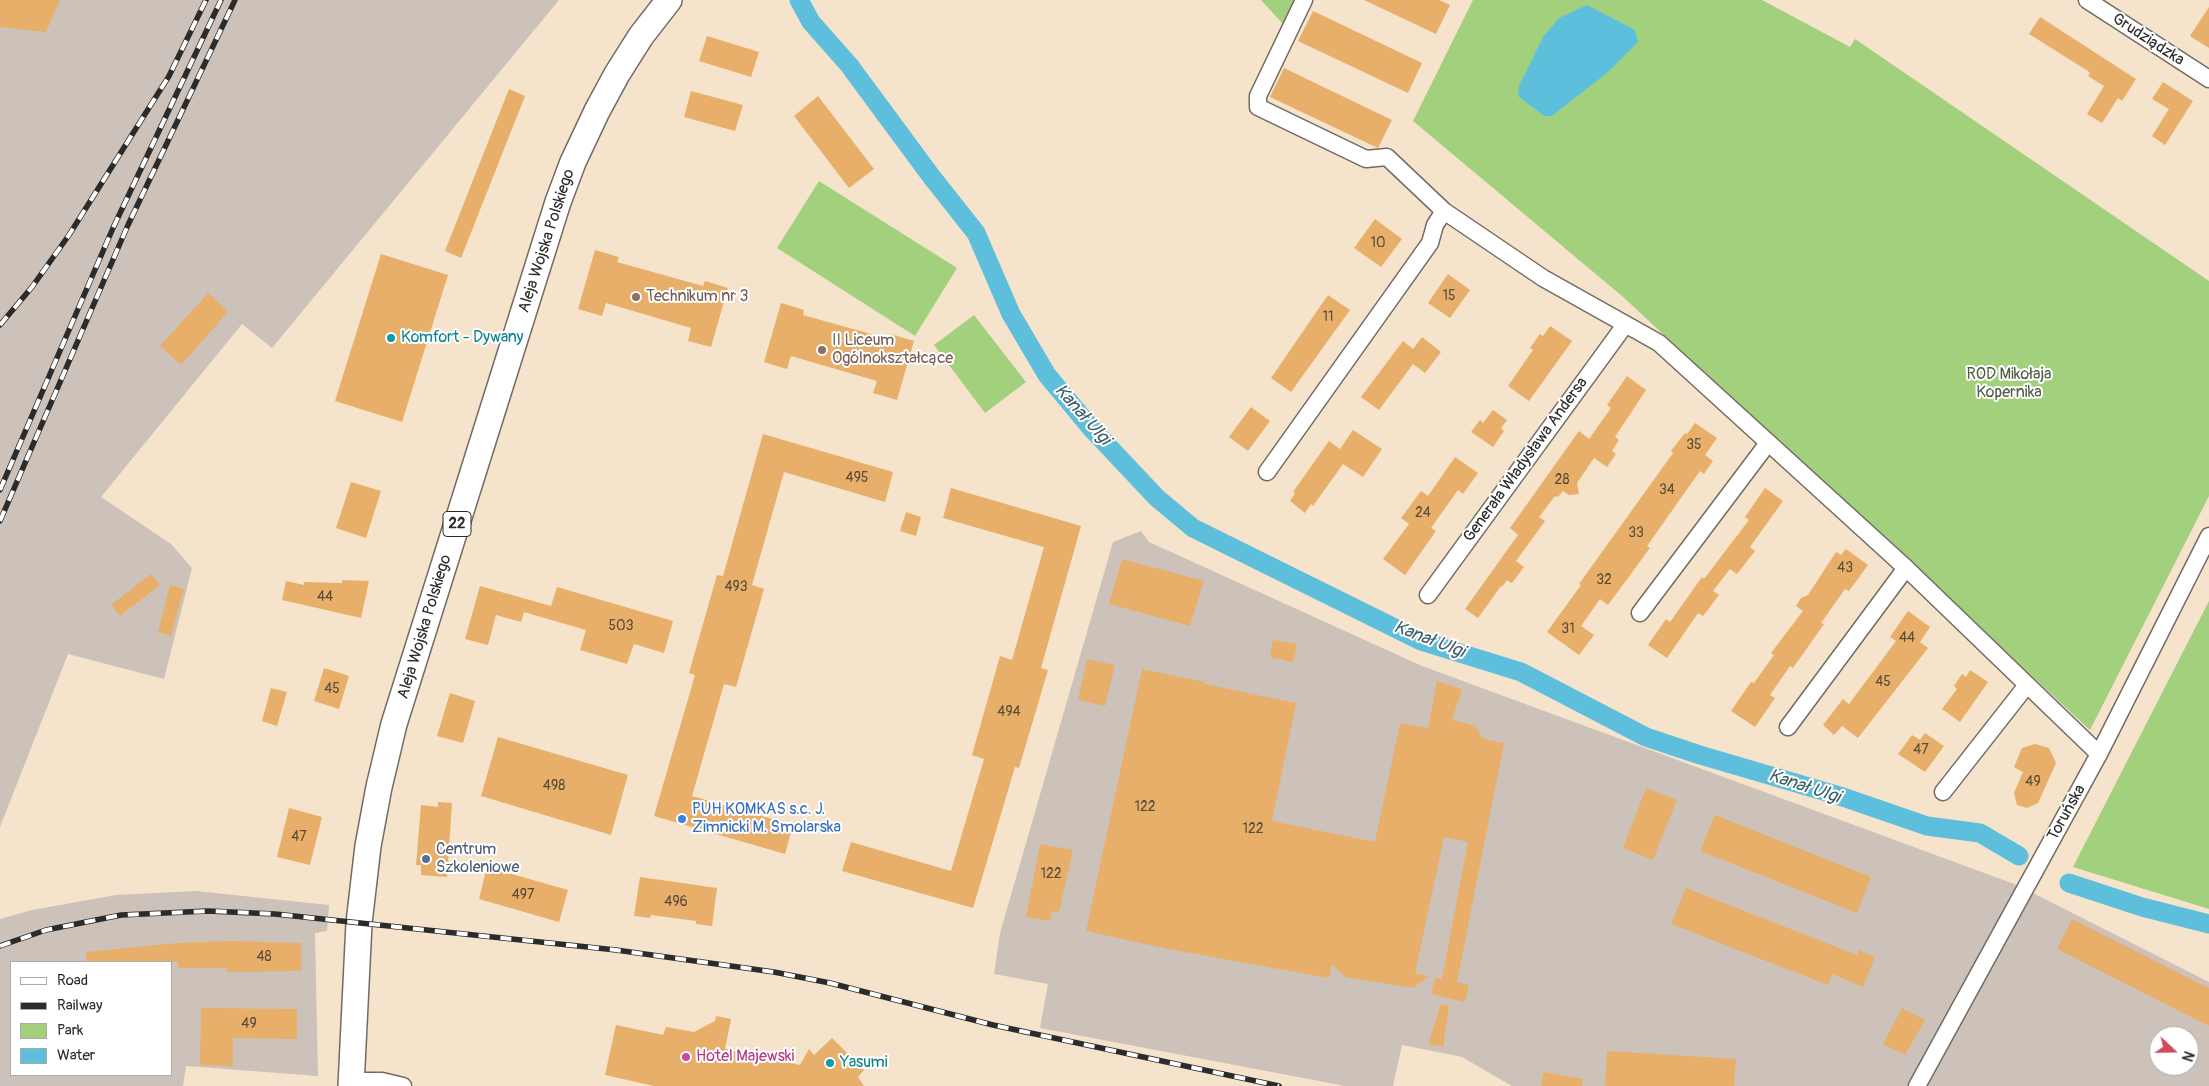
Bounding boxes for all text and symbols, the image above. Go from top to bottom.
street label: Grudziądzka [2108,10,2188,70]
street label: Aleja Wojska Polskiego [515,167,579,315]
house number: 10 [1370,235,1386,251]
place label: Technikum nr 3 [646,287,748,307]
house number: 15 [1442,288,1456,304]
marker: Technikum nr 3 [630,291,642,303]
house number: 11 [1323,309,1333,325]
place label: Komfort - Dywany [401,328,523,348]
place label: II Liceum Ogólnokształcące [832,331,953,369]
marker: Komfort - Dywany [385,332,397,344]
marker: II Liceum Ogólnokształcące [816,344,828,356]
park label: ROD Mikołaja Kopernika [1966,365,2052,403]
street label: Generała Władysława Andersa [1460,374,1592,546]
water label: Kanał Ulgi [1049,380,1115,450]
house number: 35 [1686,437,1702,453]
house number: 495 [846,470,868,486]
house number: 28 [1555,472,1569,488]
house number: 34 [1659,482,1675,498]
house number: 24 [1415,505,1431,521]
road number: 22 [443,512,471,536]
house number: 33 [1628,525,1644,541]
street label: Aleja Wojska Polskiego [394,553,456,701]
house number: 43 [1837,560,1853,576]
house number: 32 [1596,572,1612,588]
house number: 493 [724,579,748,595]
house number: 44 [317,589,333,605]
water label: Kanał Ulgi [1391,617,1467,663]
house number: 503 [609,618,633,634]
house number: 31 [1561,621,1575,637]
house number: 44 [1899,630,1915,646]
house number: 45 [1875,674,1891,690]
house number: 45 [324,681,340,697]
house number: 494 [997,704,1021,720]
house number: 47 [1913,742,1929,758]
water label: Kanał Ulgi [1765,765,1843,809]
house number: 49 [2025,774,2041,790]
house number: 498 [543,778,565,794]
street label: Toruńska [2044,782,2090,844]
house number: 122 [1134,799,1156,815]
place label: PUH KOMKAS s.c. J. Zimnicki M. Smolarska [692,800,841,838]
marker: PUH KOMKAS s.c. J. Zimnicki M. Smolarska [676,813,688,825]
house number: 122 [1242,821,1264,837]
house number: 47 [291,829,307,845]
place label: Centrum Szkoleniowe [436,840,519,878]
marker: Centrum Szkoleniowe [420,853,432,865]
house number: 122 [1040,866,1062,882]
house number: 497 [512,887,534,903]
house number: 496 [664,894,688,910]
house number: 48 [256,949,272,965]
legend [10,961,172,1076]
text: Road [57,971,88,990]
text: Railway [57,996,102,1015]
house number: 49 [241,1016,257,1032]
text: Park [57,1021,83,1040]
north arrow [2149,1026,2199,1076]
text: Water [57,1046,95,1065]
place label: Hotel Majewski [696,1047,794,1067]
text: N [2178,1049,2197,1064]
marker: Hotel Majewski [680,1051,692,1063]
place label: Yasumi [840,1053,888,1073]
marker: Yasumi [824,1057,836,1069]

